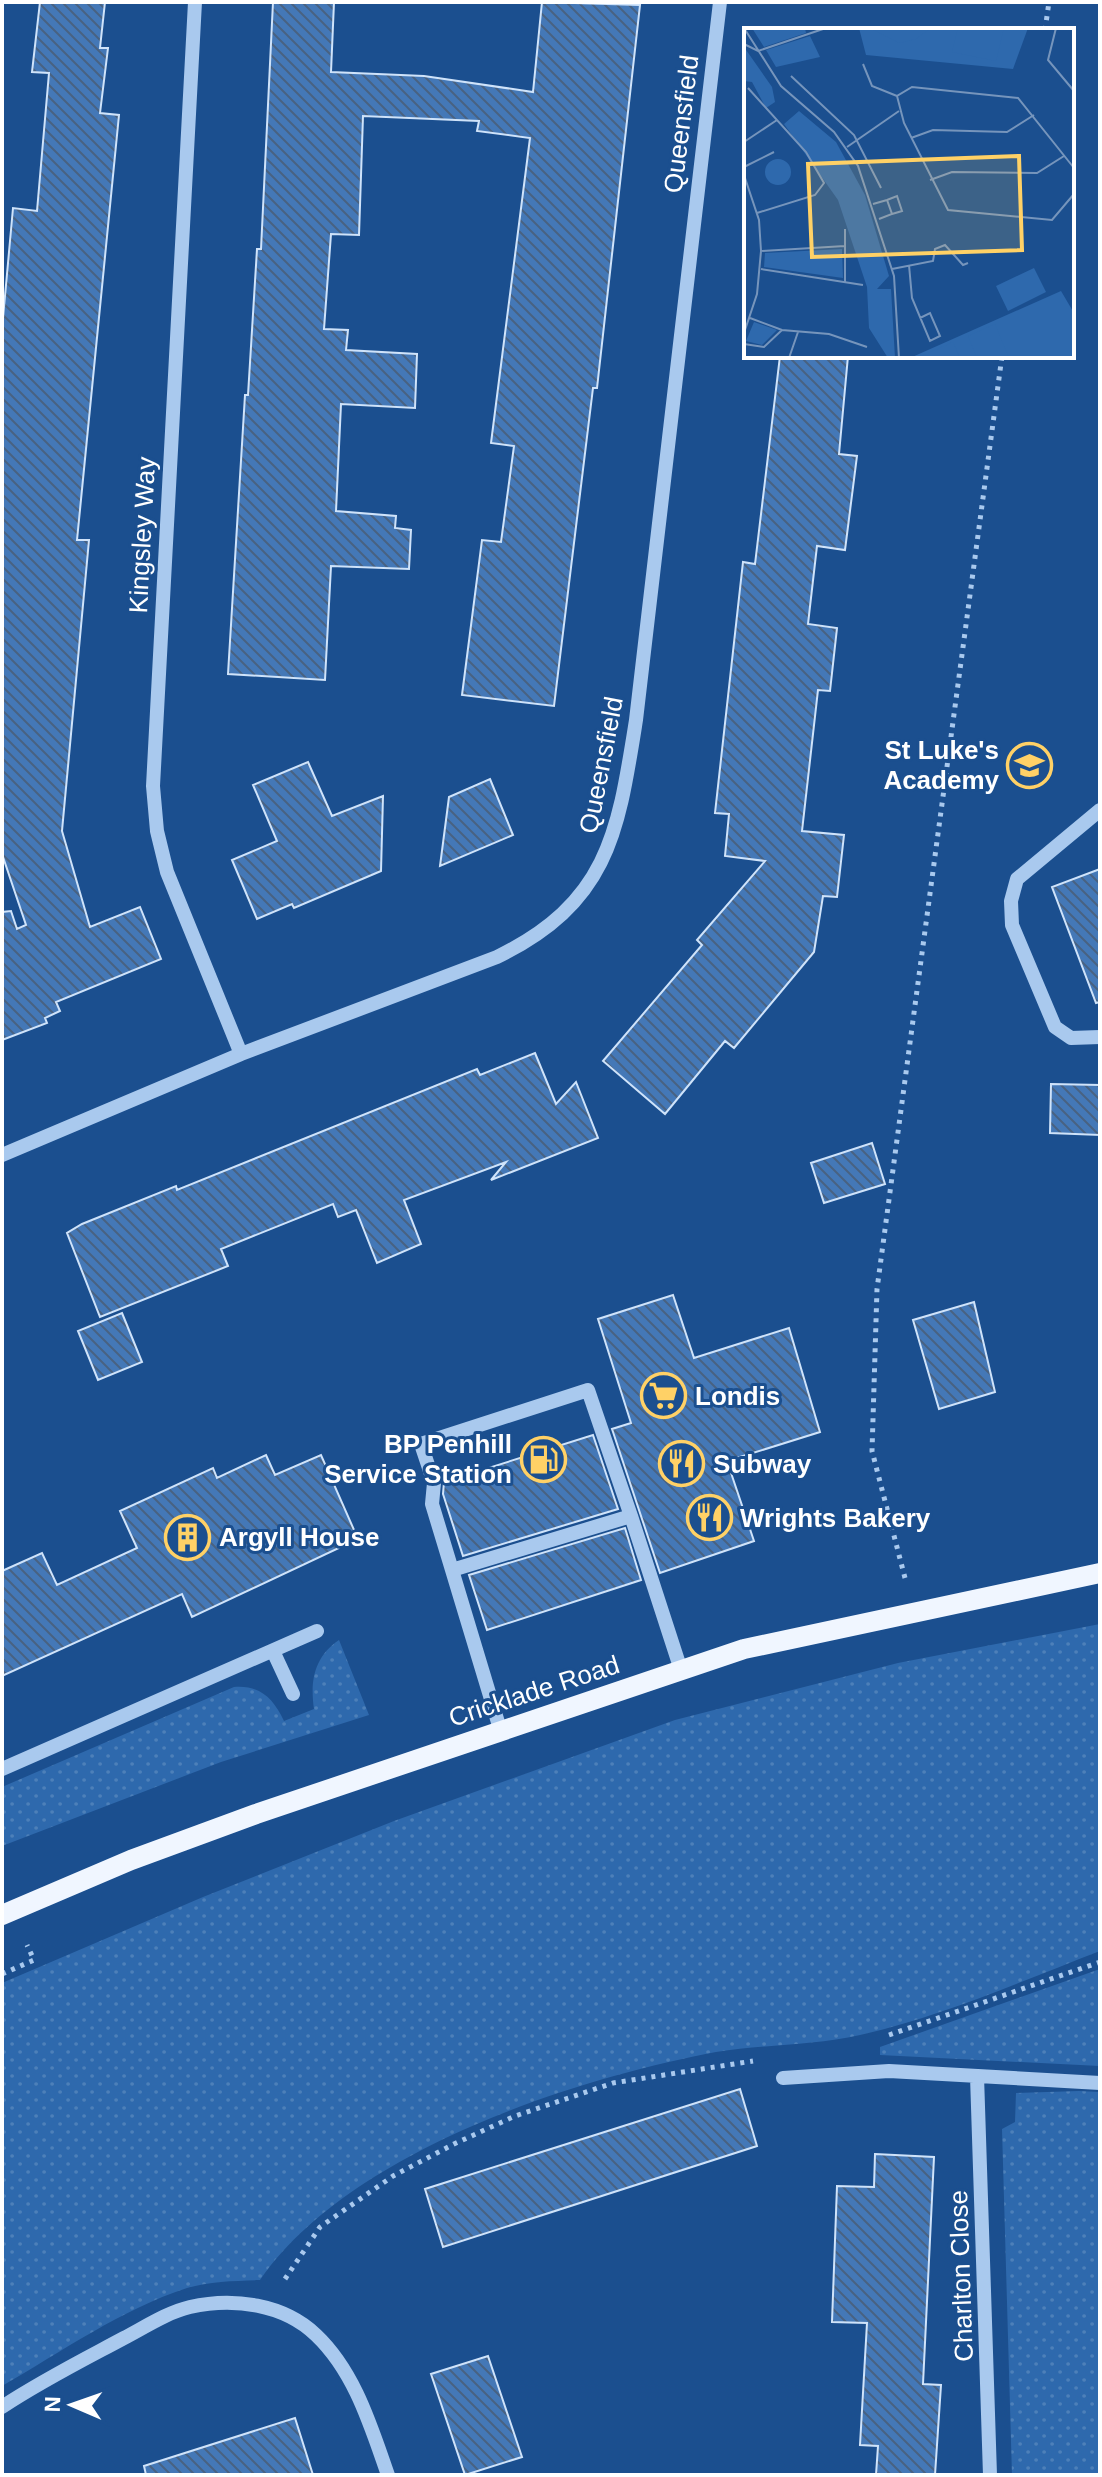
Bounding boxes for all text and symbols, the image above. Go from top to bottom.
inset map [744,28,1074,358]
street label: Queensfield [658,53,704,195]
street label: Kingsley Way [123,456,161,614]
street label: Queensfield [573,694,629,836]
place label: St Luke's Academy [883,735,1000,795]
school or university icon: St Luke's Academy [1006,741,1054,789]
supermarket icon: Londis [640,1372,688,1420]
place label: Londis [695,1381,780,1411]
place label: BP Penhill Service Station [324,1429,512,1489]
fuel station icon: BP Penhill Service Station [519,1435,567,1483]
restaurant icon: Subway [658,1440,706,1488]
place label: Subway [713,1449,812,1479]
restaurant icon: Wrights Bakery [685,1494,733,1542]
place label: Wrights Bakery [740,1503,931,1533]
building icon: Argyll House [164,1513,212,1561]
place label: Argyll House [219,1522,379,1552]
street label: Cricklade Road [445,1649,623,1733]
street label: Charlton Close [943,2190,979,2362]
north arrow [32,2365,112,2445]
text: N [40,2396,65,2413]

